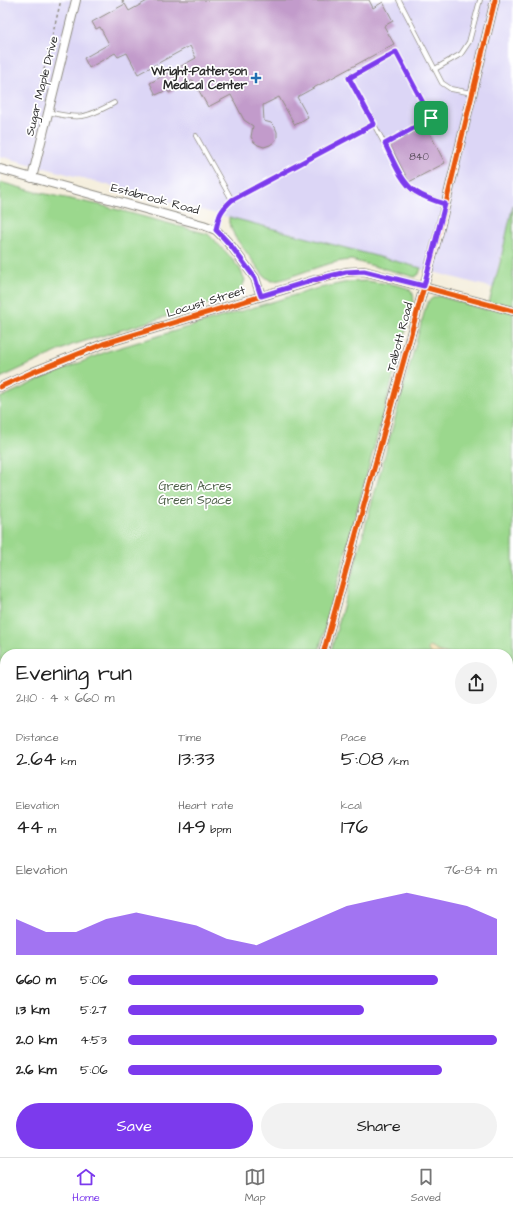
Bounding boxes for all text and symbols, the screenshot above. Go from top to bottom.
street label: Sugar Maple Drive [21,34,64,138]
place label: Wright-Patterson Medical Center [150,63,247,94]
marker: Wright-Patterson Medical Center [250,72,262,84]
pin [414,101,448,135]
icon: arrive [420,107,442,129]
house number: 840 [409,150,429,164]
street label: Estabrook Road [109,179,201,219]
street label: Locust Street [165,282,248,322]
street label: Talbott Road [383,300,417,374]
park label: Green Acres Green Space [158,478,232,509]
text: Evening run [16,658,132,689]
button: share [455,662,497,704]
text: 21:10 · 4 × 660 m [16,689,115,707]
text: Distance [16,730,59,745]
text: Time [178,730,201,745]
text: Pace [341,730,366,745]
text: 2.64 [16,745,56,773]
text: 13:33 [178,745,215,773]
text: 5:08 [341,745,384,773]
text: km [56,754,76,769]
text: /km [384,754,408,769]
text: Elevation [16,798,59,813]
text: Heart rate [178,798,234,813]
text: kcal [341,798,362,813]
text: 44 [16,813,43,841]
text: 149 [178,813,206,841]
text: 176 [341,813,368,841]
text: m [43,822,56,837]
text: bpm [206,822,231,837]
text: Elevation [16,861,67,879]
text: 76–84 m [444,861,497,879]
text: 660 m [16,971,56,989]
text: 5:06 [80,971,108,989]
text: 1.3 km [16,1001,49,1019]
text: 5:27 [80,1001,107,1019]
text: 2.0 km [16,1031,57,1049]
text: 4:53 [80,1031,107,1049]
text: 2.6 km [16,1061,57,1079]
text: 5:06 [80,1061,108,1079]
button: Save [16,1103,253,1149]
button: Share [261,1103,497,1149]
tab: Home [72,1166,100,1205]
tab: Map [244,1166,266,1205]
tab: Saved [411,1166,441,1205]

